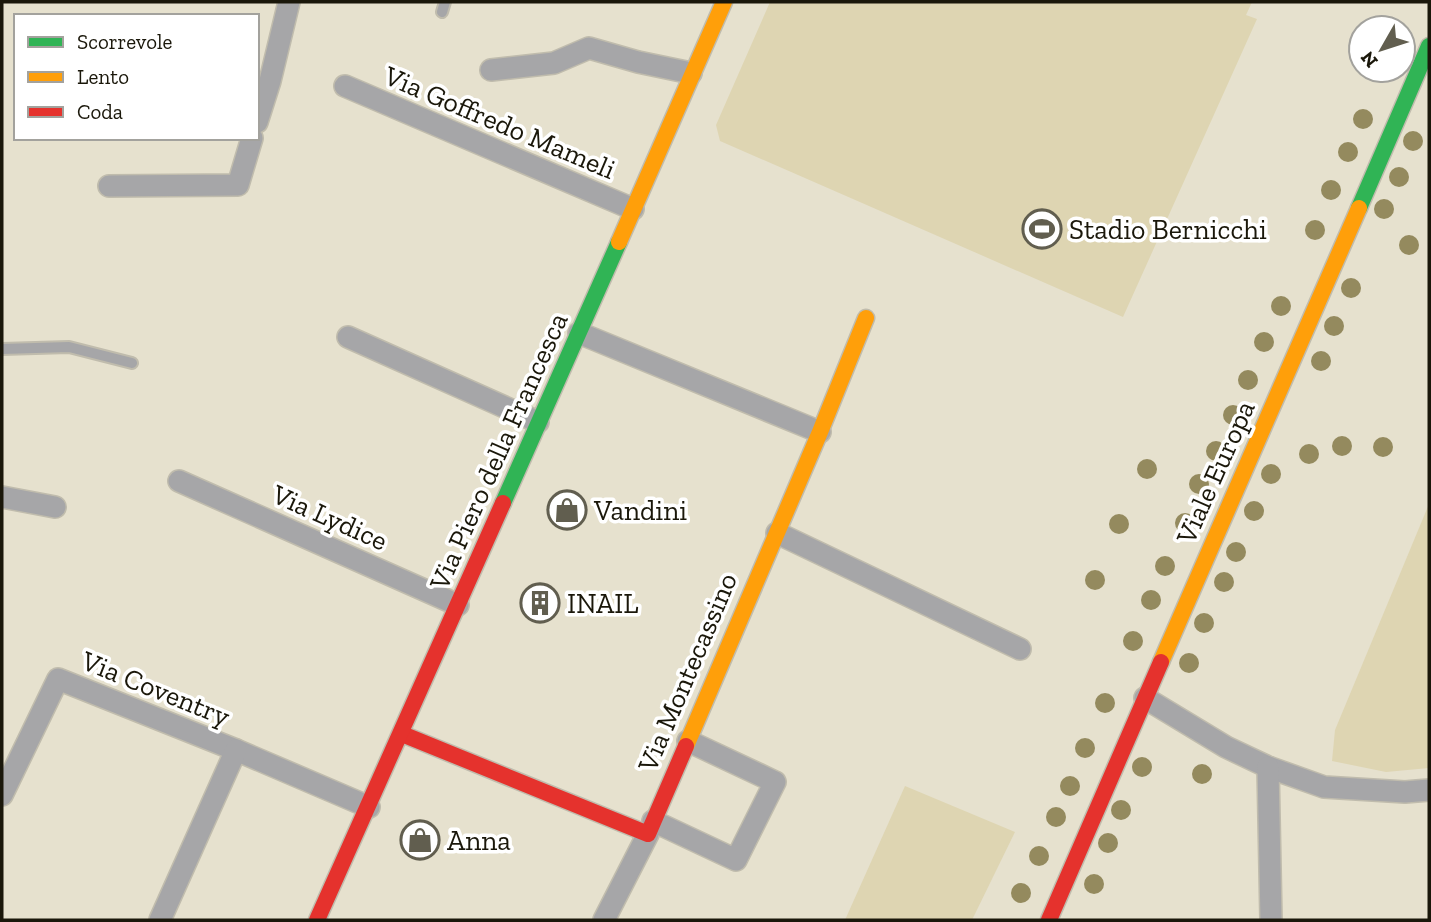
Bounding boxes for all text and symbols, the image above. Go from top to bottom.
legend [14,14,259,140]
north arrow [1347,14,1417,84]
text: Scorrevole [77,29,172,54]
text: N [1356,47,1383,72]
street label: Via Goffredo Mameli [378,58,620,186]
text: Lento [77,64,129,89]
text: Coda [77,99,123,124]
sports icon: Stadio Bernicchi [1021,208,1063,250]
place label: Stadio Bernicchi [1069,213,1267,246]
street label: Via Piero della Francesca [422,307,575,596]
street label: Viale Europa [1169,395,1262,550]
street label: Via Lydice [266,477,393,557]
shop icon: Vandini [546,489,588,531]
place label: Vandini [593,494,687,527]
street label: Via Montecassino [630,568,744,777]
building icon: INAIL [519,582,561,624]
place label: INAIL [567,587,639,620]
street label: Via Coventry [76,643,235,733]
shop icon: Anna [399,819,441,861]
place label: Anna [447,824,511,857]

